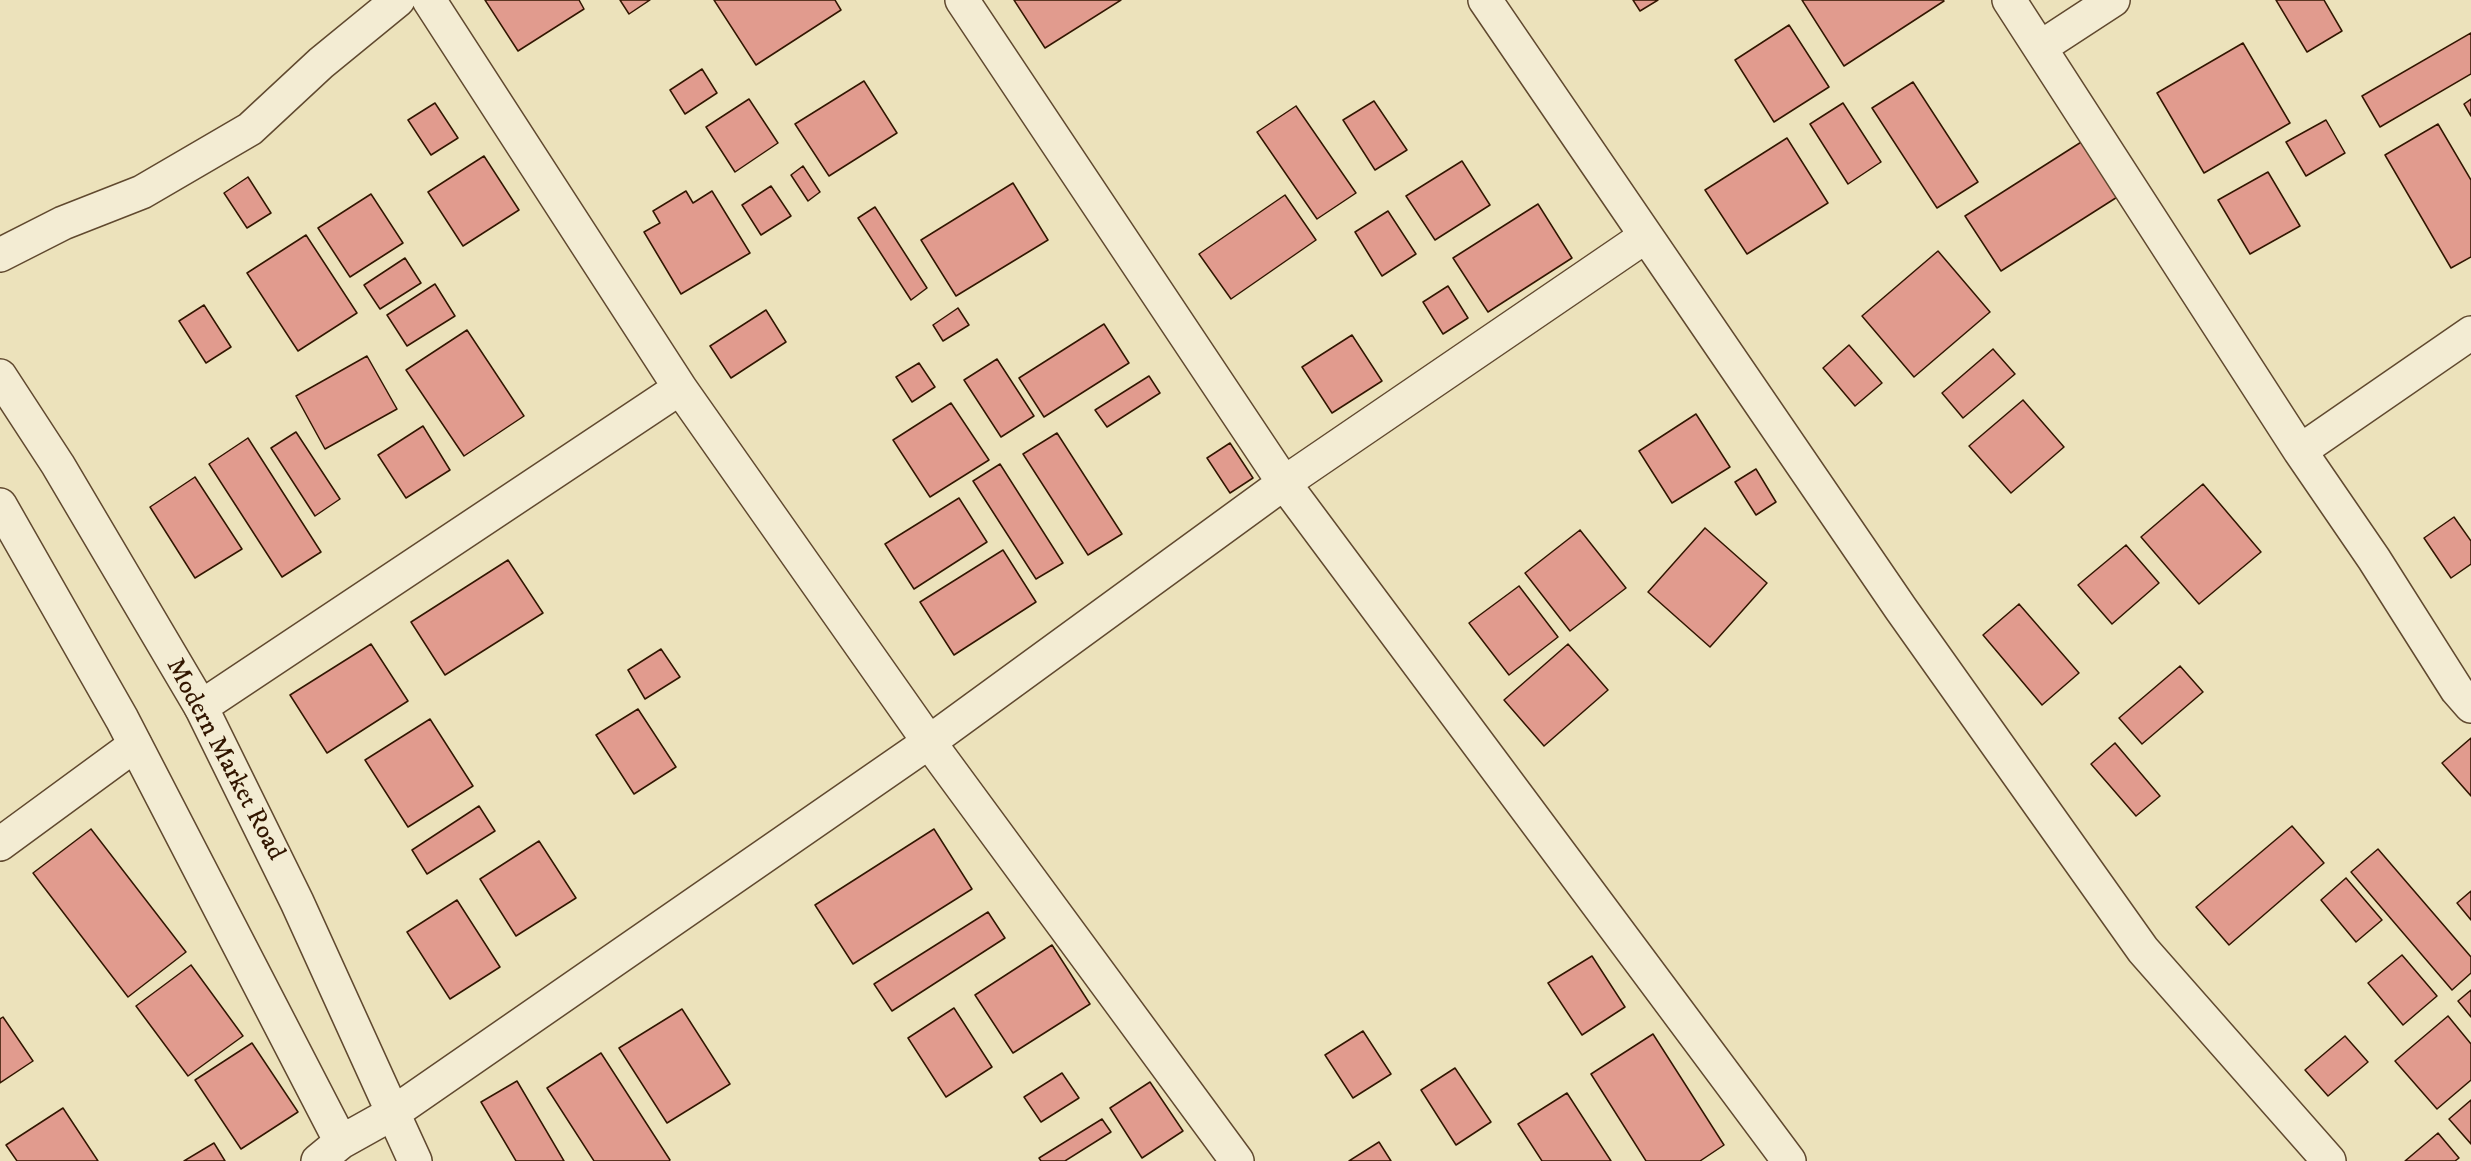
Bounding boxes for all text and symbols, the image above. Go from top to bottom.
street label: Modern Market Road [158,654,290,866]

